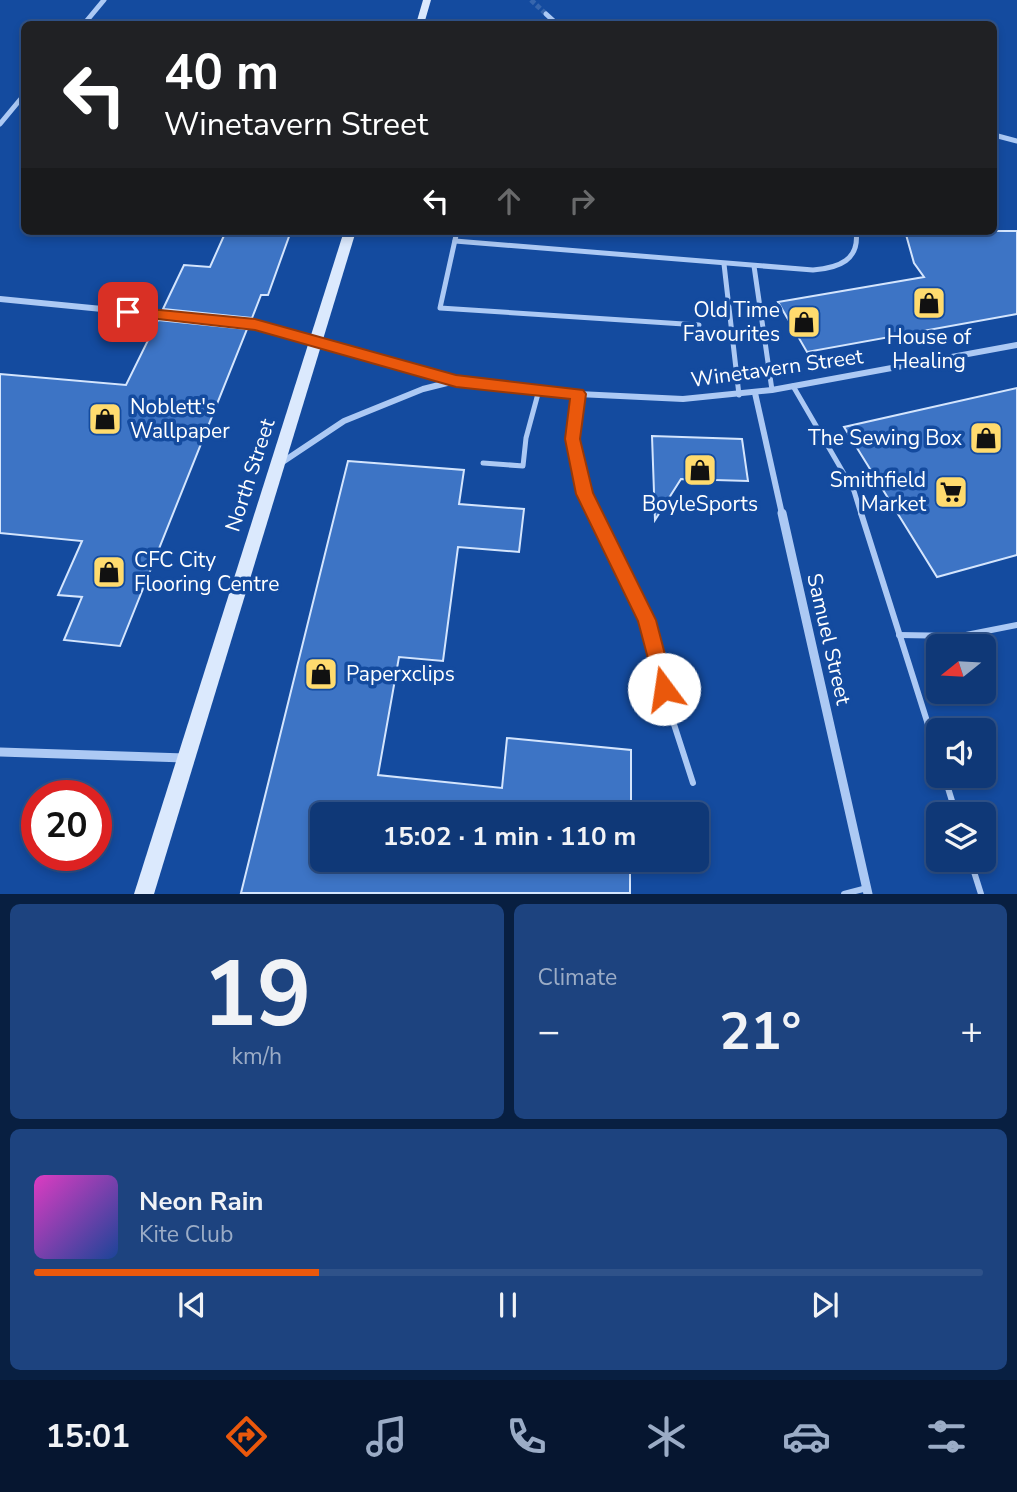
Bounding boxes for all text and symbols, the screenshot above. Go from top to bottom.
text: 40 m [164,39,279,106]
icon: left [49,49,140,140]
text: Winetavern Street [164,103,428,146]
icon: left [417,182,455,220]
icon: ahead [490,182,528,220]
icon: right [563,182,601,220]
pin [98,282,158,342]
shop icon: House of Healing [910,284,948,322]
icon: arrive [109,293,147,331]
place label: Old Time Favourites [683,296,780,348]
shop icon: Old Time Favourites [785,303,823,341]
place label: House of Healing [887,323,972,375]
street label: Winetavern Street [689,342,865,394]
place label: Noblett's Wallpaper [130,393,230,445]
shop icon: Noblett's Wallpaper [86,400,124,438]
street label: North Street [219,414,282,535]
shop icon: The Sewing Box [967,419,1005,457]
place label: The Sewing Box [808,424,962,452]
shop icon: BoyleSports [681,451,719,489]
place label: Smithfield Market [830,466,927,518]
supermarket icon: Smithfield Market [932,473,970,511]
place label: BoyleSports [642,490,758,518]
place label: CFC City Flooring Centre [134,546,279,598]
shop icon: CFC City Flooring Centre [90,553,128,591]
street label: Samuel Street [800,571,858,708]
north arrow [926,634,996,704]
map controls [926,634,996,872]
position arrow [627,652,701,726]
shop icon: Paperxclips [302,655,340,693]
place label: Paperxclips [346,660,455,688]
button: sound [926,718,996,788]
speed limit sign: 20 [21,780,112,871]
button: layers [926,802,996,872]
text: 15:02 · 1 min · 110 m [383,819,636,854]
text: 19 [202,933,311,1057]
text: Climate [538,962,617,993]
text: 21° [719,996,801,1067]
text: − [538,1006,560,1057]
text: + [960,1006,983,1057]
text: km/h [231,1041,282,1072]
text: Neon Rain [139,1184,264,1219]
text: Kite Club [139,1219,233,1250]
icon: previous [173,1286,211,1324]
icon: pause [489,1286,527,1324]
icon: next [806,1286,844,1324]
icon: directions [222,1412,271,1461]
icon: music [362,1412,411,1461]
icon: phone [502,1412,551,1461]
icon: climate [642,1412,691,1461]
icon: car [782,1412,831,1461]
icon: filters [922,1412,971,1461]
text: 15:01 [46,1415,130,1458]

